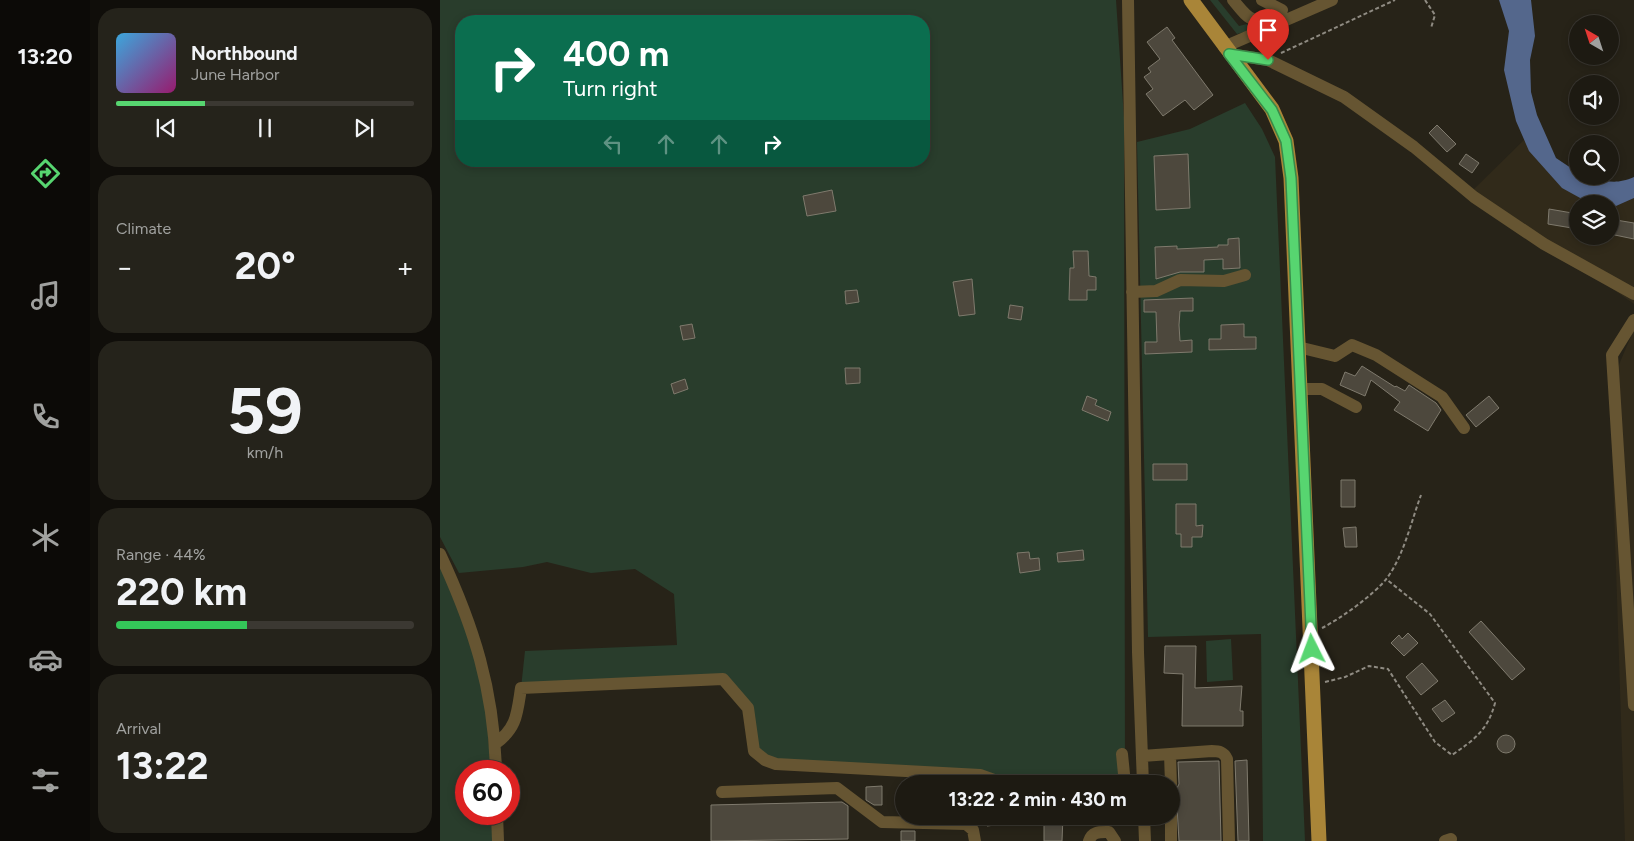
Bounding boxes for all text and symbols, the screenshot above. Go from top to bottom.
pin [1247,9,1289,60]
north arrow [1569,15,1619,65]
map controls [1569,15,1619,245]
icon: arrive [1254,16,1282,44]
text: 400 m [563,33,669,75]
icon: right [480,35,545,100]
text: Northbound [191,42,298,65]
text: 13:20 [17,43,73,70]
text: June Harbor [191,65,279,84]
text: Turn right [563,75,658,102]
button: sound [1569,75,1619,125]
icon: previous [152,114,180,142]
icon: pause [251,114,279,142]
icon: next [350,114,378,142]
icon: left [599,130,627,158]
icon: ahead [652,130,680,158]
icon: ahead [705,130,733,158]
icon: right [758,130,786,158]
button: search [1569,135,1619,185]
icon: directions [28,156,63,191]
button: layers [1569,195,1619,245]
text: Climate [116,219,171,238]
text: 20° [235,243,296,289]
text: − [116,250,133,284]
text: + [397,250,414,284]
icon: music [28,278,63,313]
text: 59 [227,371,303,449]
icon: phone [28,399,63,434]
text: km/h [247,443,283,462]
icon: climate [28,520,63,555]
text: Range · 44% [116,545,206,564]
text: 220 km [116,569,247,615]
position arrow [1285,622,1337,674]
icon: car [28,642,63,677]
text: Arrival [116,719,161,738]
text: 13:22 [116,743,209,789]
speed limit sign: 60 [455,760,520,825]
icon: filters [28,763,63,798]
text: 13:22 · 2 min · 430 m [948,788,1127,811]

